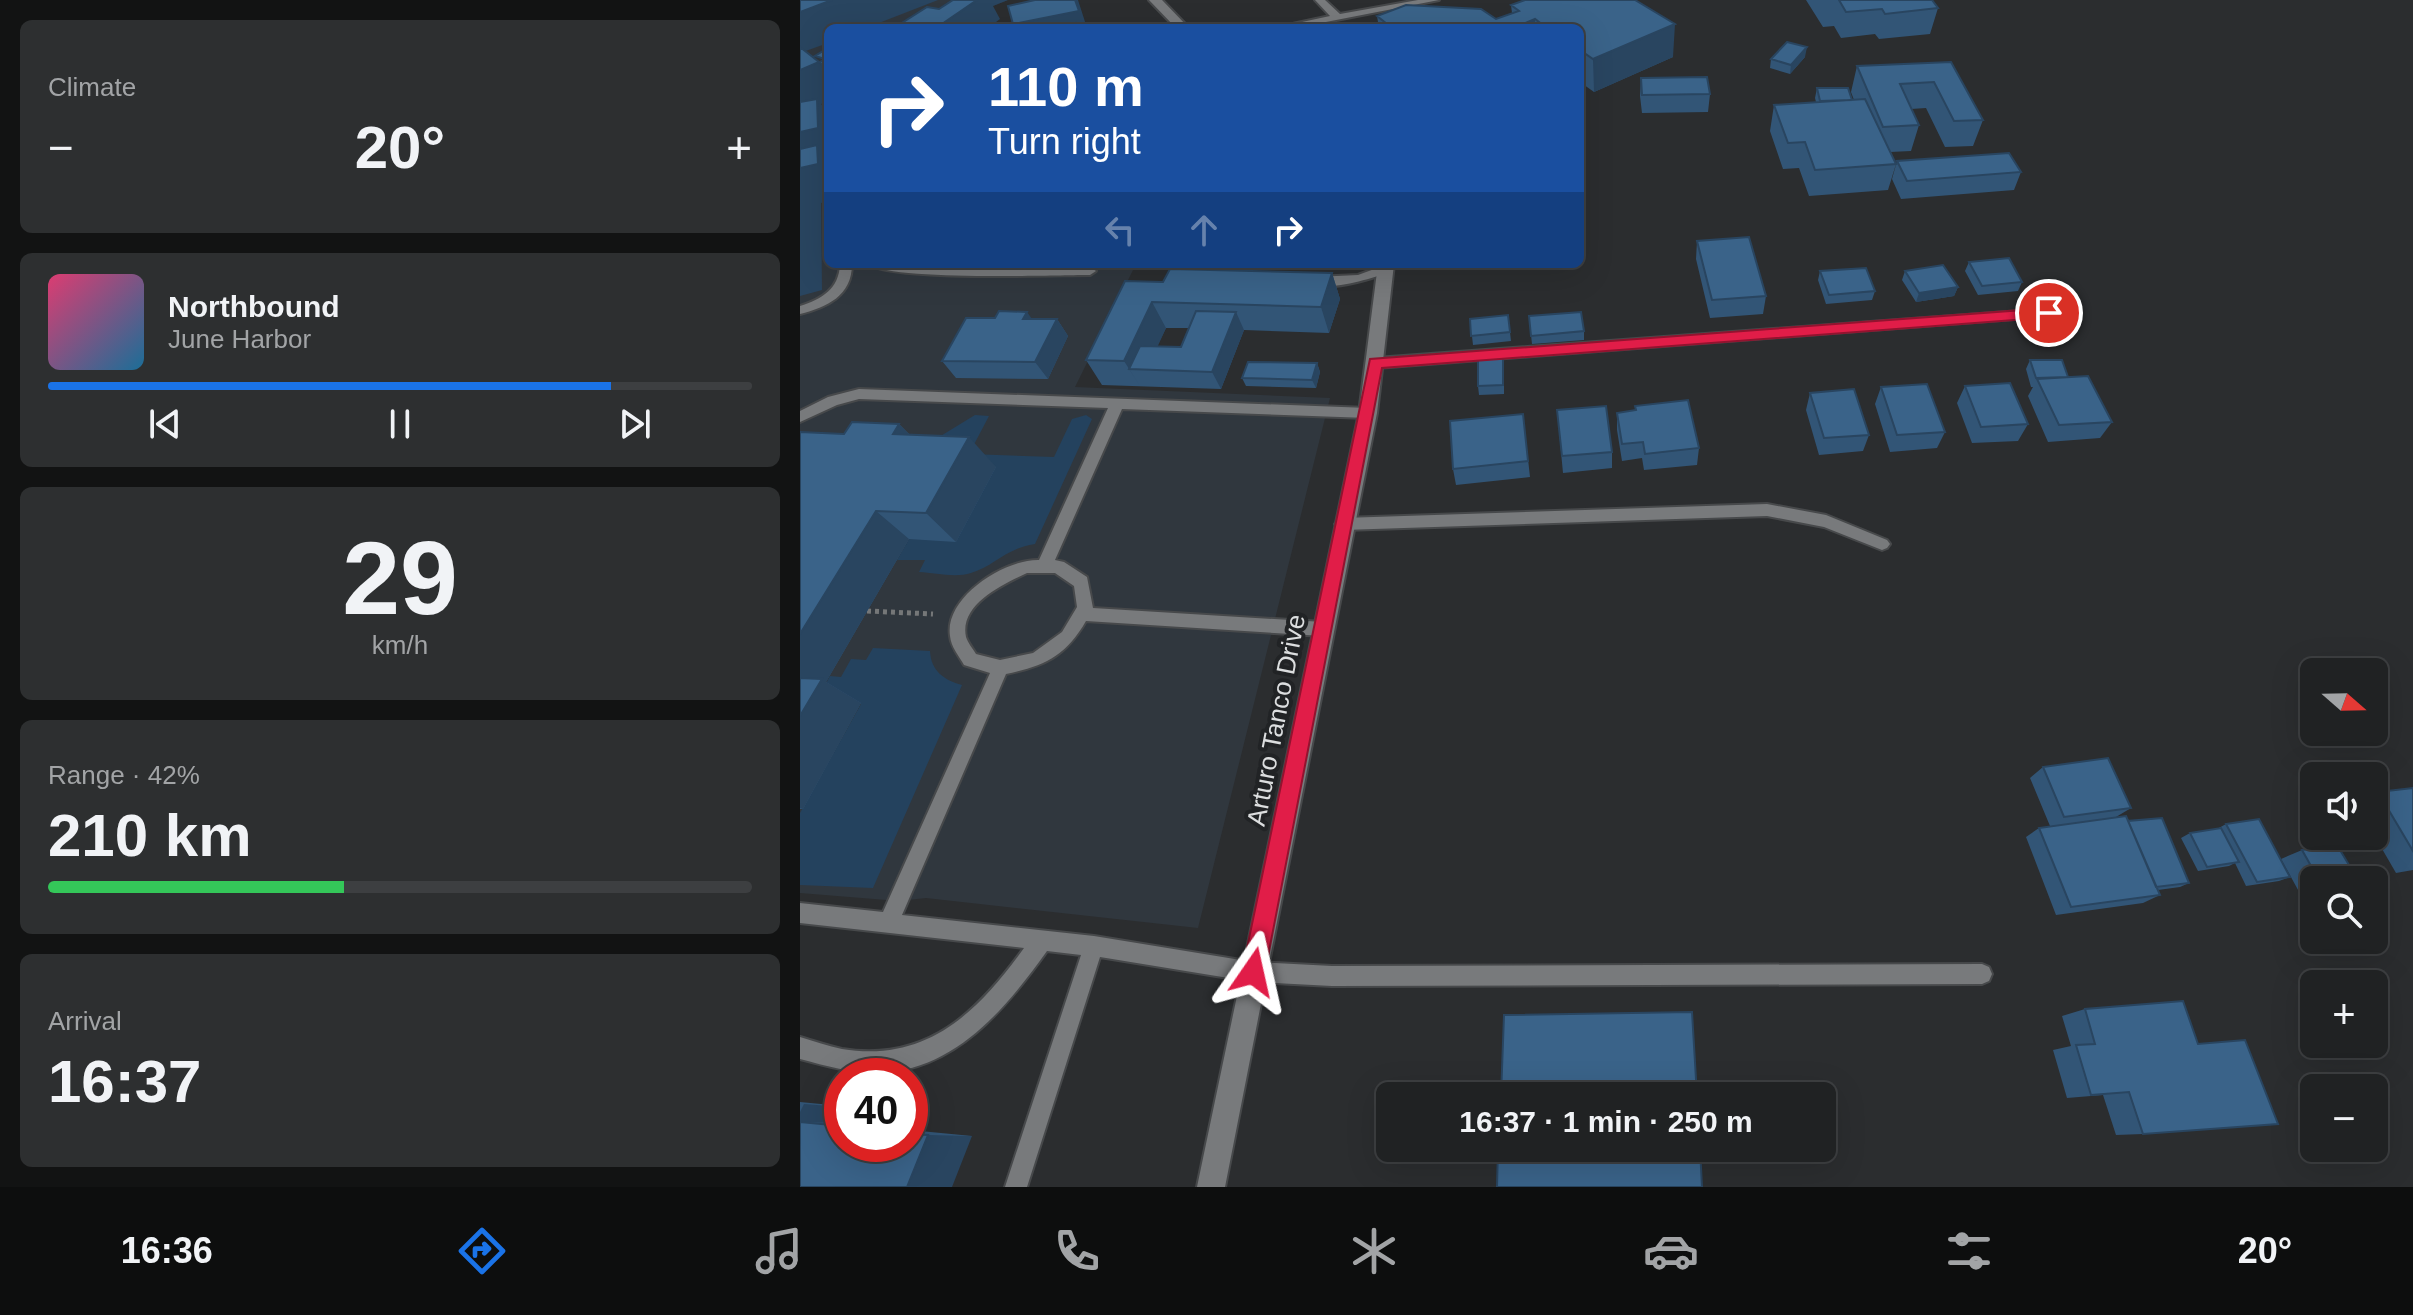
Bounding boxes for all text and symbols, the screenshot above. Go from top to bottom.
text: 110 m [988,55,1144,118]
icon: right [856,56,960,160]
text: Climate [48,72,136,102]
text: 20° [355,114,445,181]
text: Turn right [988,121,1141,162]
text: − [48,123,74,172]
text: + [726,123,752,172]
icon: left [1098,208,1142,252]
icon: ahead [1182,208,1226,252]
icon: right [1266,208,1310,252]
pin [2015,279,2083,347]
text: Northbound [168,290,340,323]
icon: arrive [2027,291,2071,335]
text: June Harbor [168,324,311,354]
icon: previous [143,402,187,446]
icon: pause [378,402,422,446]
icon: next [613,402,657,446]
text: 29 [342,520,458,636]
street label: Arturo Tanco Drive [1241,612,1311,828]
text: km/h [372,630,428,660]
north arrow [2300,658,2388,746]
map controls [2300,658,2388,1162]
text: Range · 42% [48,760,200,790]
button: sound [2300,762,2388,850]
text: 210 km [48,802,252,869]
button: search [2300,866,2388,954]
position arrow [1211,930,1295,1014]
button: + [2300,970,2388,1058]
text: Arrival [48,1006,122,1036]
text: 16:37 [48,1048,201,1115]
speed limit sign: 40 [824,1058,928,1162]
button: − [2300,1074,2388,1162]
text: 16:37 · 1 min · 250 m [1459,1105,1753,1138]
icon: directions [454,1223,510,1279]
icon: music [751,1223,807,1279]
icon: phone [1049,1223,1105,1279]
icon: climate [1346,1223,1402,1279]
icon: car [1643,1223,1699,1279]
icon: filters [1941,1223,1997,1279]
text: 16:36 [121,1230,213,1271]
text: 20° [2238,1230,2292,1271]

